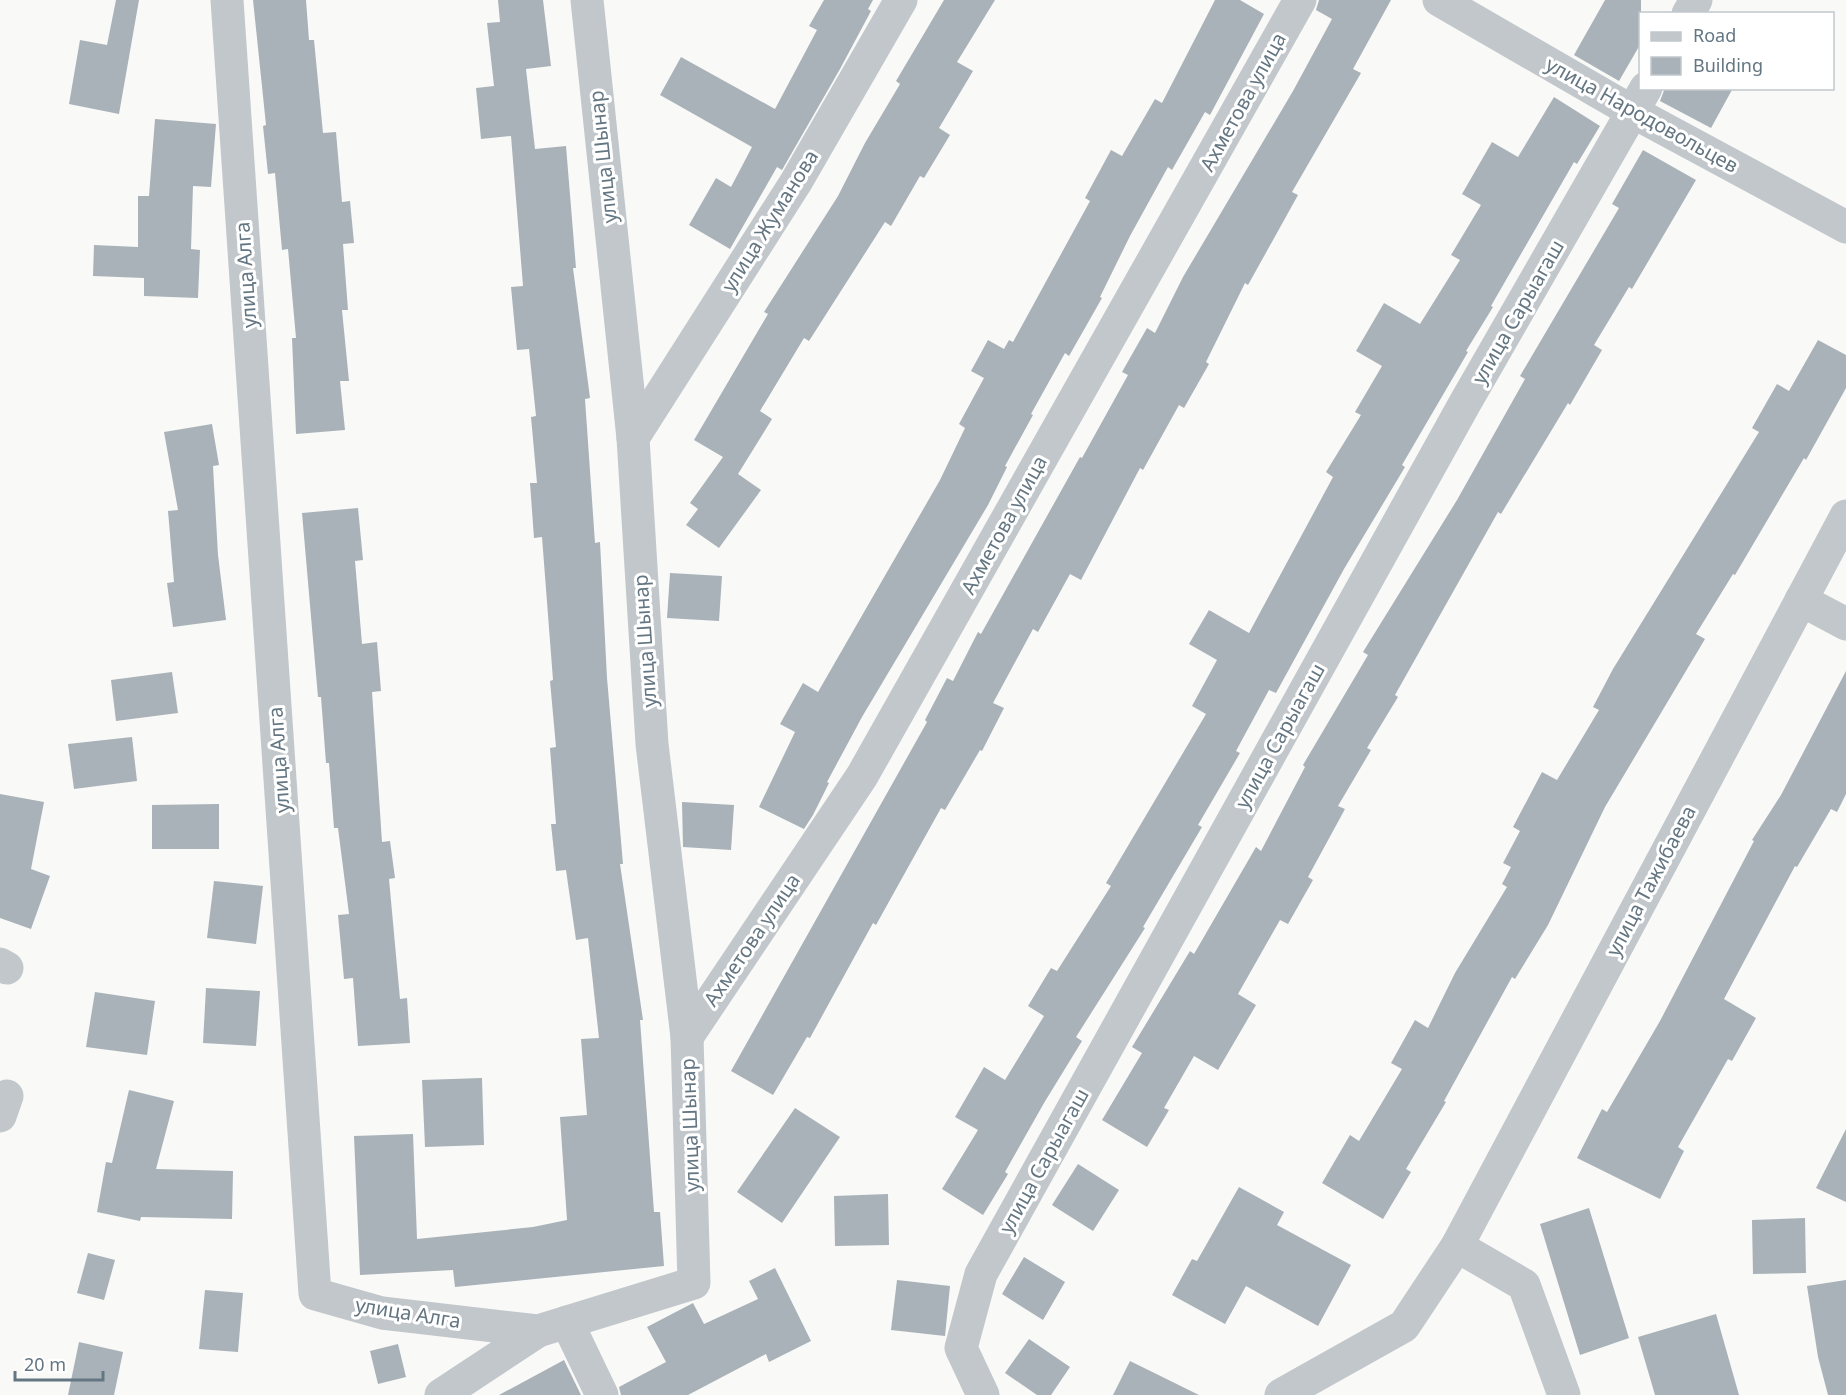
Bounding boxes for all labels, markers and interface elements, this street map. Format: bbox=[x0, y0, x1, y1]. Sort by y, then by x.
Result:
legend bbox=[1639, 12, 1834, 90]
text: Road bbox=[1693, 23, 1736, 47]
street label: Ахметова улица bbox=[1193, 28, 1292, 176]
street label: улица Народовольцев bbox=[1541, 50, 1743, 179]
text: Building bbox=[1693, 53, 1763, 77]
street label: улица Шынар bbox=[582, 89, 623, 225]
street label: улица Жуманова bbox=[715, 144, 824, 297]
street label: улица Алга bbox=[228, 221, 263, 329]
street label: улица Сарыагаш bbox=[1465, 235, 1570, 389]
street label: Ахметова улица bbox=[954, 451, 1053, 599]
street label: улица Шынар bbox=[626, 574, 663, 708]
street label: улица Сарыагаш bbox=[1228, 658, 1331, 813]
street label: улица Алга bbox=[261, 706, 296, 814]
street label: улица Тажибаева bbox=[1599, 801, 1702, 961]
street label: Ахметова улица bbox=[697, 868, 806, 1011]
street label: улица Шынар bbox=[674, 1058, 705, 1192]
street label: улица Сарыагаш bbox=[992, 1083, 1095, 1238]
street label: улица Алга bbox=[353, 1291, 463, 1334]
scale bar bbox=[15, 1344, 104, 1382]
text: 20 m bbox=[24, 1352, 66, 1376]

